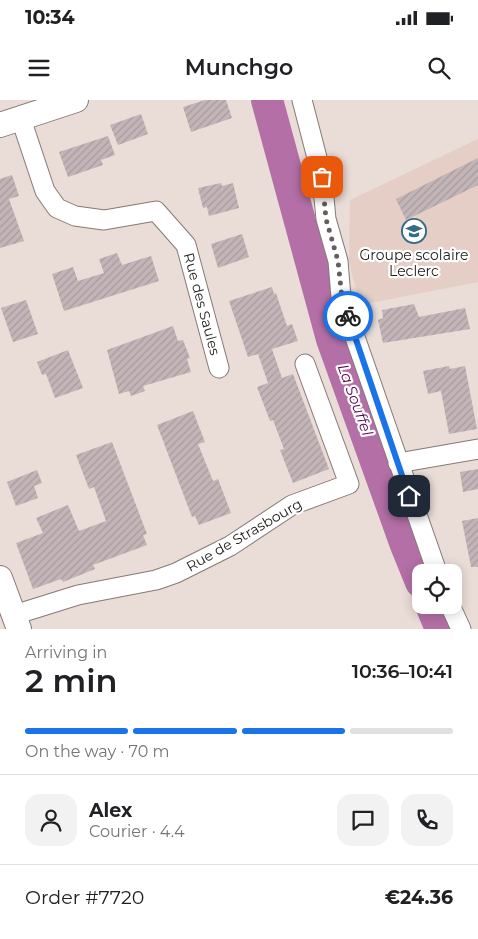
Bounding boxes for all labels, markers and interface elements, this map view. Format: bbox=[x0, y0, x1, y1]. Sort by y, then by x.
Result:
text: 10:34 bbox=[25, 6, 75, 29]
icon: menu bbox=[25, 54, 53, 82]
text: Munchgo bbox=[185, 54, 293, 81]
icon: search bbox=[425, 54, 453, 82]
pin bbox=[301, 156, 343, 198]
icon: bag bbox=[308, 163, 336, 191]
school or university icon: Groupe scolaire Leclerc bbox=[401, 218, 427, 244]
place label: Groupe scolaire Leclerc bbox=[359, 246, 469, 280]
street label: Rue des Saules bbox=[180, 251, 224, 357]
courier bbox=[323, 291, 373, 341]
icon: bike bbox=[334, 302, 362, 330]
water label: La Souffel bbox=[334, 361, 377, 438]
pin bbox=[388, 475, 430, 517]
icon: home bbox=[395, 482, 423, 510]
street label: Rue de Strasbourg bbox=[183, 495, 305, 575]
map controls bbox=[412, 564, 462, 614]
button: locate bbox=[412, 564, 462, 614]
text: Arriving in bbox=[25, 643, 107, 662]
text: 10:36–10:41 bbox=[352, 660, 453, 683]
text: 2 min bbox=[25, 661, 117, 700]
text: On the way · 70 m bbox=[25, 742, 169, 761]
button: person bbox=[25, 794, 77, 846]
button: chat bbox=[337, 794, 389, 846]
button: phone bbox=[401, 794, 453, 846]
text: Alex bbox=[89, 799, 132, 822]
text: Courier · 4.4 bbox=[89, 822, 185, 841]
text: Order #7720 bbox=[25, 886, 144, 909]
text: €24.36 bbox=[385, 886, 453, 909]

